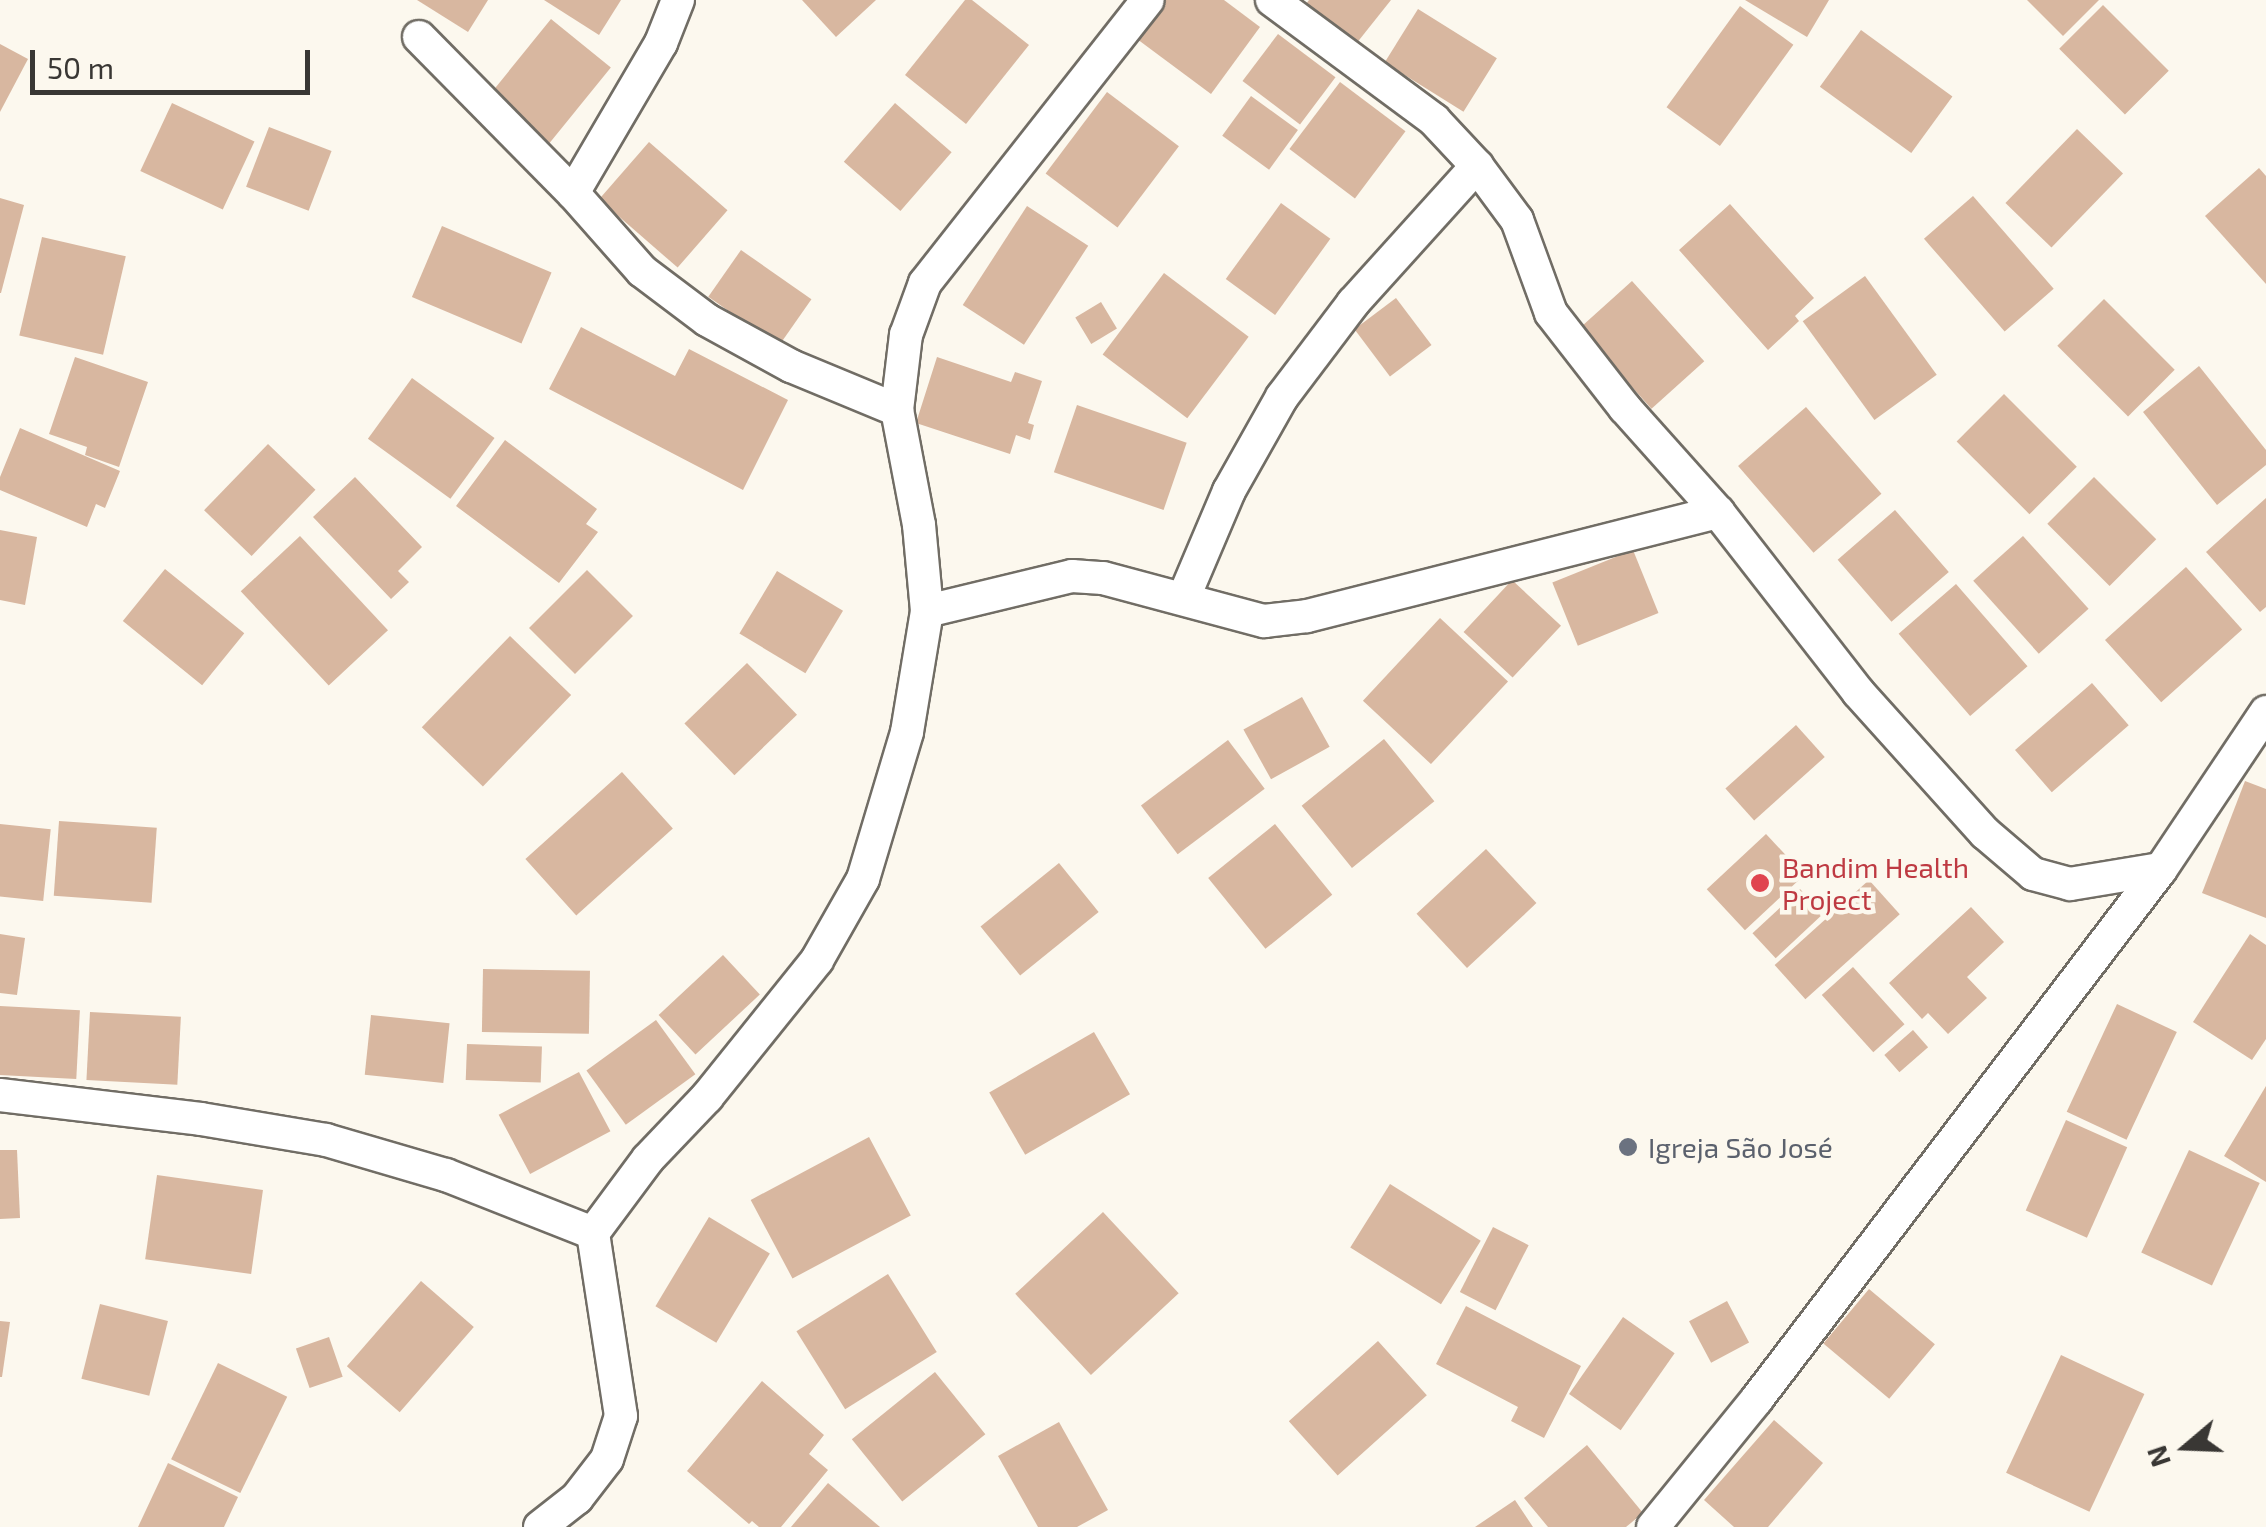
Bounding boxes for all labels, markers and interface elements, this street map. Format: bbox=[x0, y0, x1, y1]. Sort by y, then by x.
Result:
scale bar bbox=[35, 30, 315, 92]
text: 50 m bbox=[47, 49, 114, 85]
place label: Bandim Health Project bbox=[1782, 850, 1969, 916]
marker: Bandim Health Project bbox=[1747, 870, 1773, 896]
place label: Igreja São José bbox=[1648, 1130, 1833, 1164]
marker: Igreja São José bbox=[1617, 1136, 1639, 1158]
north arrow bbox=[2136, 1397, 2236, 1497]
text: N bbox=[2138, 1442, 2177, 1472]

